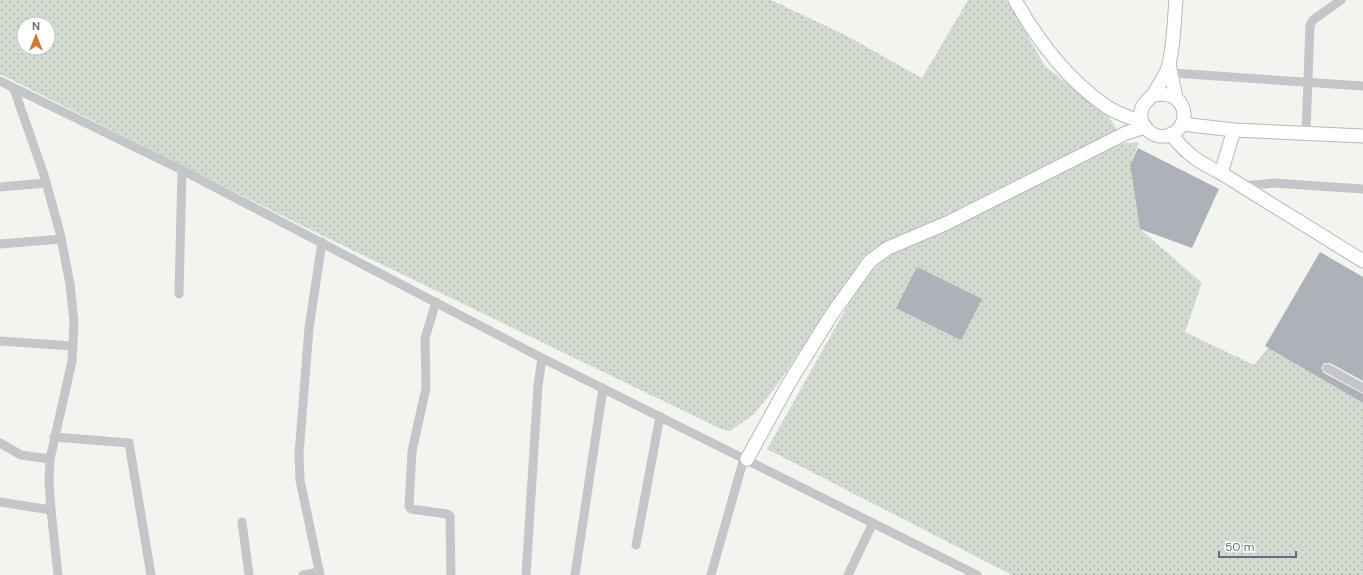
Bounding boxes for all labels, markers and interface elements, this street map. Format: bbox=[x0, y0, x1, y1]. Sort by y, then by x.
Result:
north arrow bbox=[16, 16, 56, 56]
text: N bbox=[32, 19, 40, 33]
scale bar bbox=[1219, 533, 1296, 559]
text: 50 m bbox=[1225, 539, 1254, 555]

